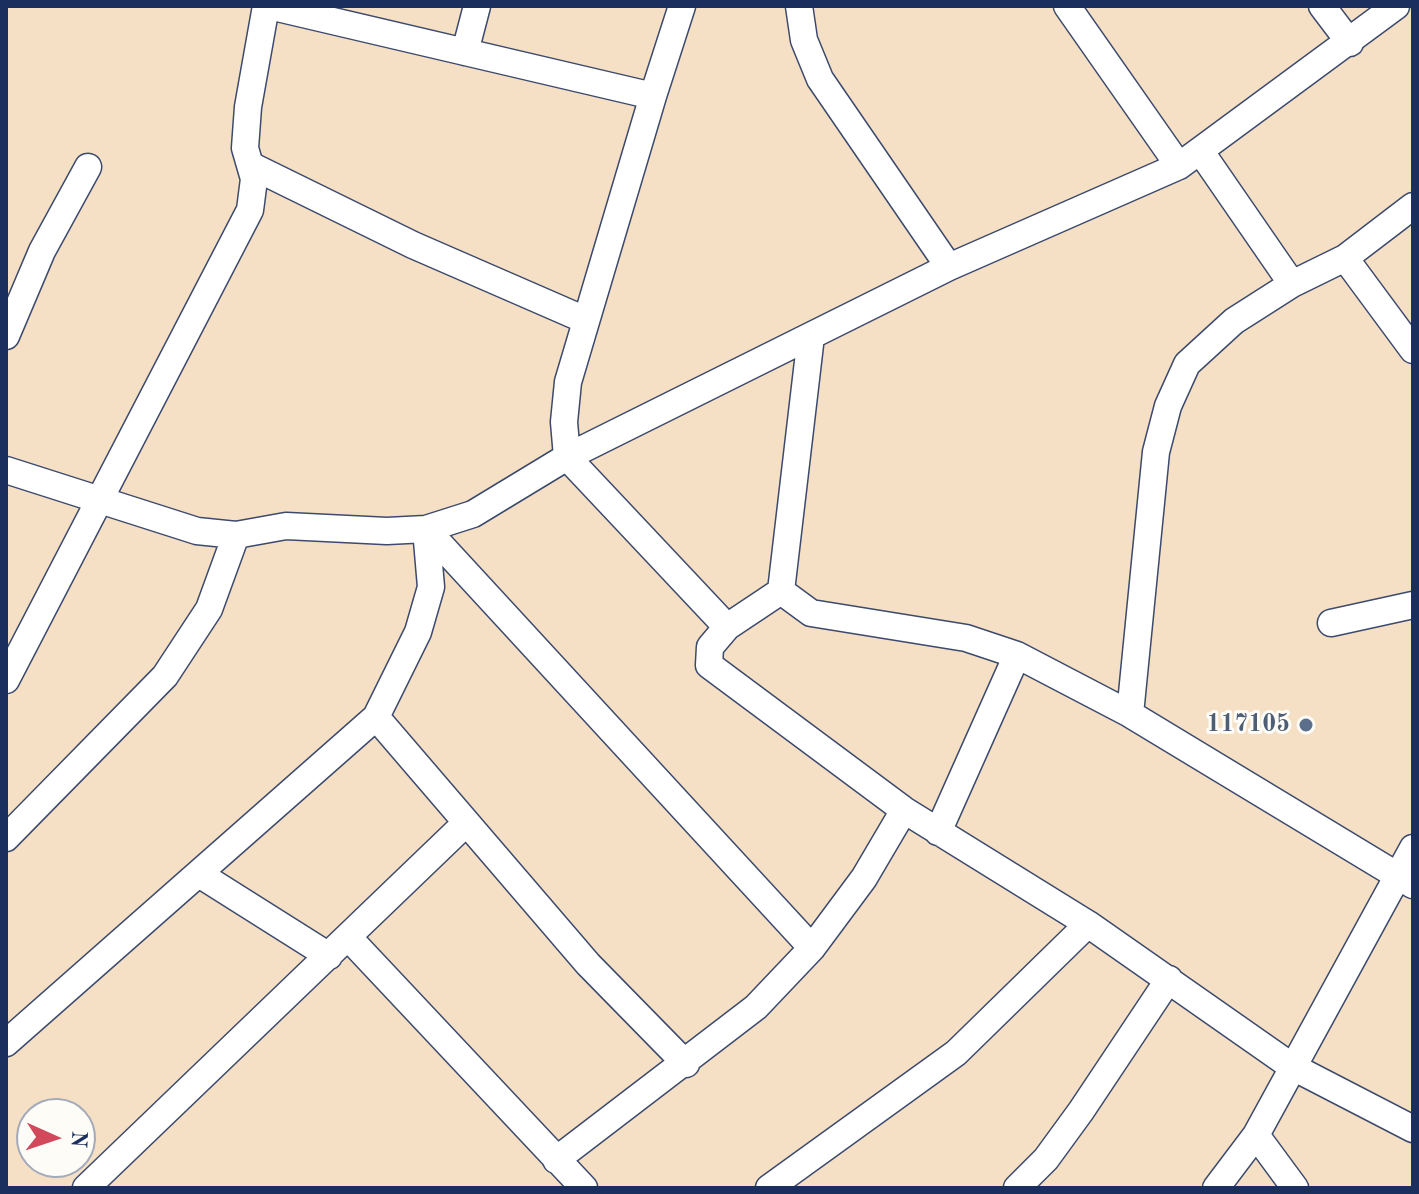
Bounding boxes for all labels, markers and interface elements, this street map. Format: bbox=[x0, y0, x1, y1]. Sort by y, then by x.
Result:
place label: 117105 bbox=[1206, 711, 1290, 739]
marker: 117105 bbox=[1297, 716, 1315, 734]
north arrow bbox=[16, 1098, 96, 1178]
text: N bbox=[67, 1130, 89, 1148]

